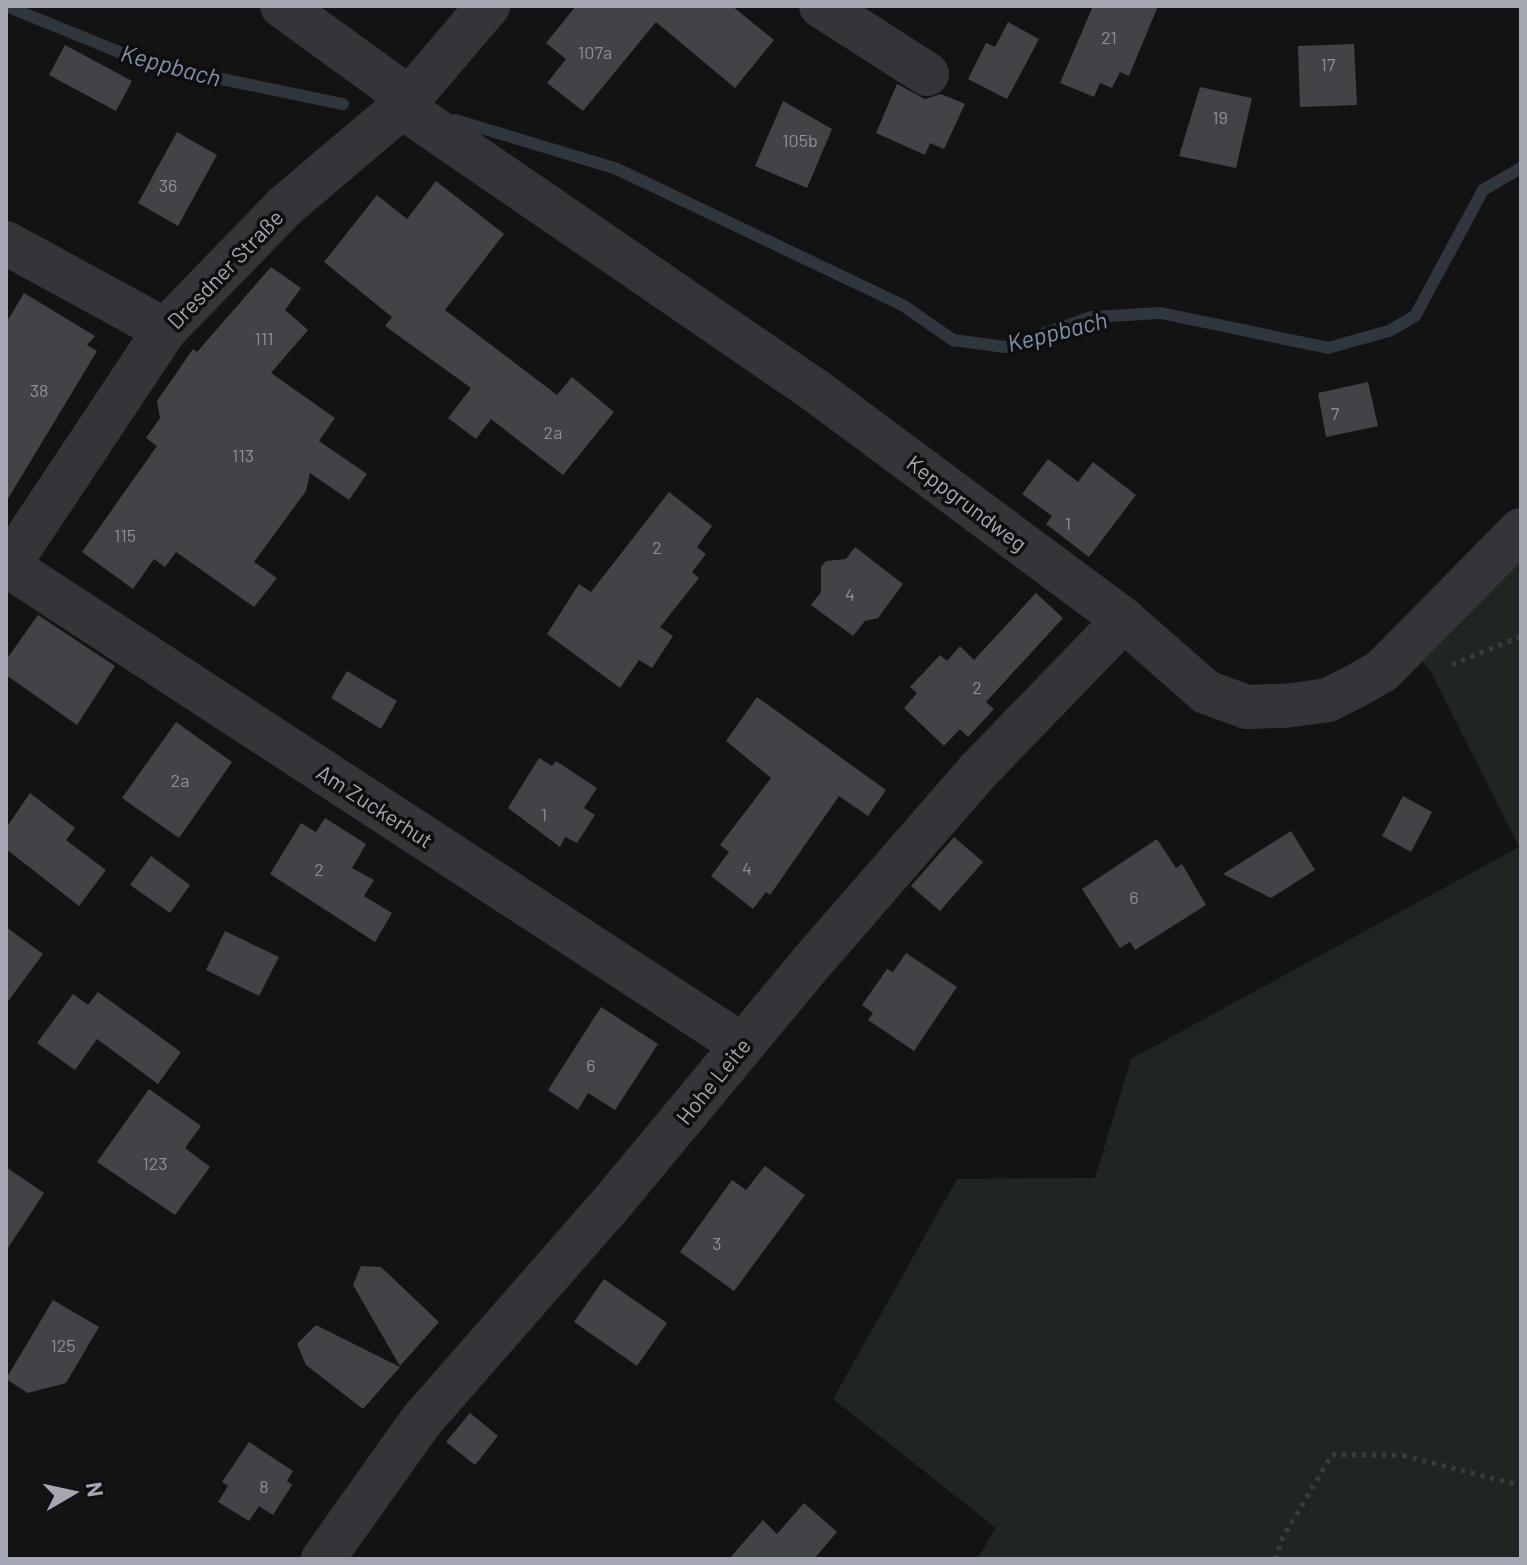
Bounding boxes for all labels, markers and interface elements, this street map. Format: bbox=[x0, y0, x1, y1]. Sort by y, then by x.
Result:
house number: 21 bbox=[1101, 26, 1117, 48]
water label: Keppbach bbox=[118, 38, 224, 92]
house number: 107a bbox=[578, 41, 612, 63]
house number: 17 bbox=[1321, 53, 1335, 75]
house number: 19 bbox=[1212, 106, 1228, 128]
house number: 105b bbox=[782, 129, 818, 151]
house number: 36 bbox=[159, 174, 177, 196]
street label: Dresdner Straße bbox=[161, 204, 289, 334]
water label: Keppbach bbox=[1004, 305, 1110, 357]
house number: 111 bbox=[254, 327, 274, 349]
house number: 38 bbox=[30, 379, 48, 401]
house number: 7 bbox=[1331, 402, 1339, 424]
house number: 2a bbox=[544, 421, 562, 443]
house number: 113 bbox=[232, 444, 254, 466]
street label: Keppgrundweg bbox=[902, 449, 1032, 557]
house number: 1 bbox=[1065, 512, 1071, 534]
house number: 115 bbox=[114, 524, 136, 546]
house number: 2 bbox=[652, 536, 662, 558]
house number: 4 bbox=[845, 583, 855, 605]
house number: 2 bbox=[972, 676, 982, 698]
street label: Am Zuckerhut bbox=[312, 759, 438, 853]
house number: 2a bbox=[171, 769, 189, 791]
house number: 1 bbox=[541, 803, 547, 825]
house number: 4 bbox=[742, 857, 752, 879]
house number: 2 bbox=[314, 858, 324, 880]
house number: 6 bbox=[1129, 886, 1139, 908]
street label: Hohe Leite bbox=[670, 1032, 756, 1130]
house number: 6 bbox=[586, 1054, 596, 1076]
house number: 123 bbox=[142, 1152, 168, 1174]
house number: 3 bbox=[712, 1232, 722, 1254]
house number: 125 bbox=[50, 1334, 76, 1356]
north arrow bbox=[32, 1453, 112, 1533]
house number: 8 bbox=[259, 1475, 269, 1497]
text: N bbox=[82, 1480, 110, 1499]

